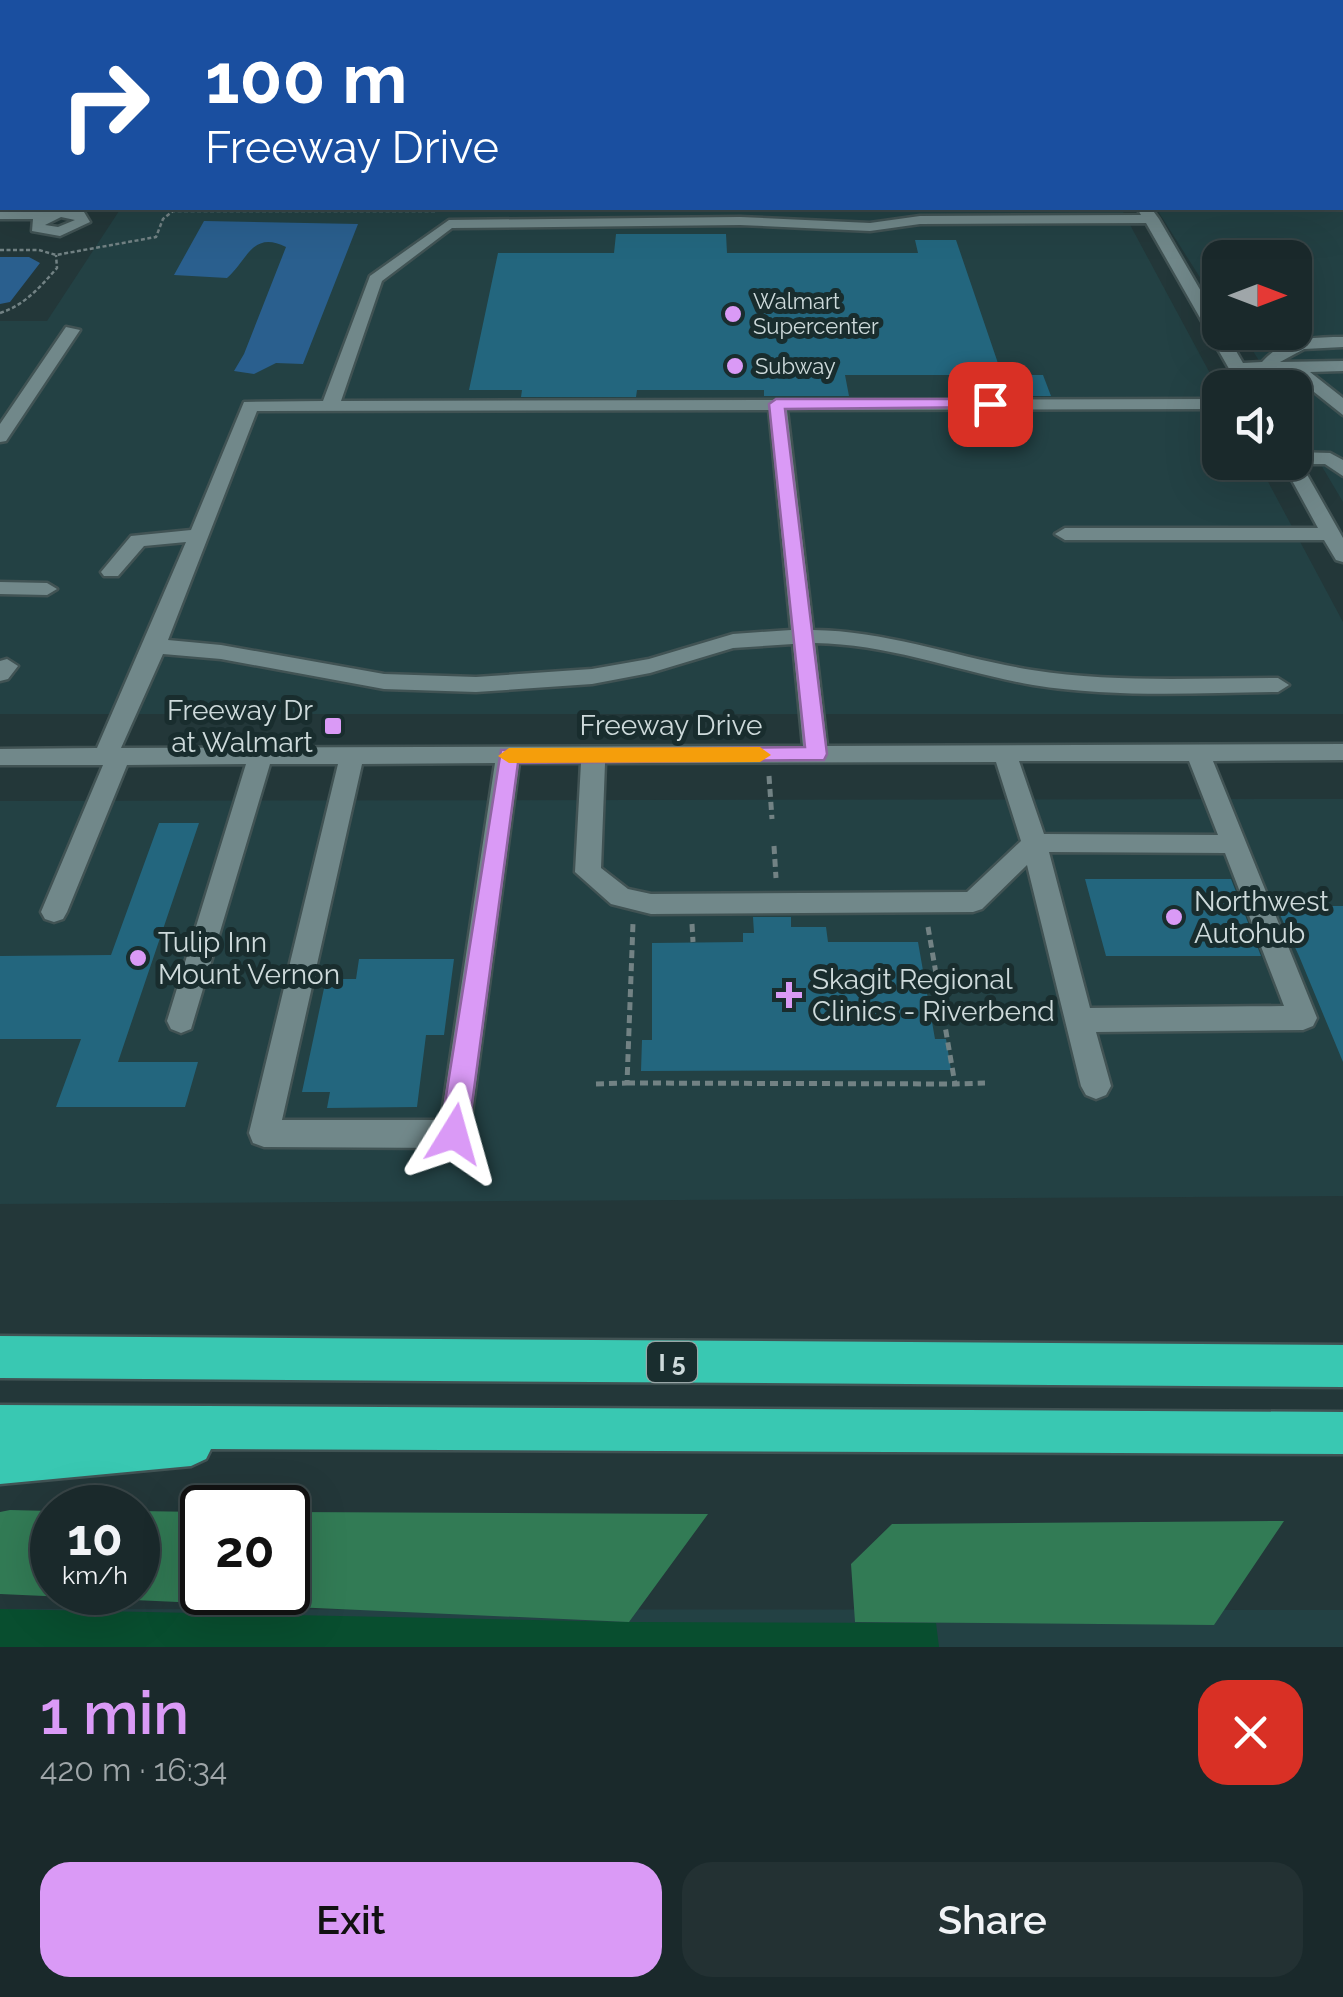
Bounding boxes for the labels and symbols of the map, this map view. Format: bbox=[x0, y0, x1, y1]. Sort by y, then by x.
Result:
north arrow bbox=[1202, 240, 1312, 350]
place label: Walmart Supercenter bbox=[753, 288, 879, 339]
marker: Walmart Supercenter bbox=[722, 303, 744, 325]
place label: Subway bbox=[755, 353, 836, 379]
marker: Subway bbox=[724, 355, 746, 377]
pin bbox=[948, 362, 1033, 447]
place label: Freeway Dr at Walmart bbox=[167, 694, 314, 759]
street label: Freeway Drive bbox=[580, 709, 762, 742]
marker: Freeway Dr at Walmart bbox=[322, 715, 344, 737]
place label: Northwest Autohub bbox=[1194, 885, 1329, 950]
marker: Northwest Autohub bbox=[1163, 906, 1185, 928]
place label: Tulip Inn Mount Vernon bbox=[158, 926, 340, 991]
marker: Tulip Inn Mount Vernon bbox=[127, 947, 149, 969]
place label: Skagit Regional Clinics - Riverbend bbox=[812, 963, 1055, 1028]
marker: Skagit Regional Clinics - Riverbend bbox=[776, 982, 802, 1008]
position arrow bbox=[402, 1082, 506, 1186]
road number: I 5 bbox=[647, 1342, 697, 1382]
speed limit sign: 20 bbox=[180, 1485, 310, 1615]

